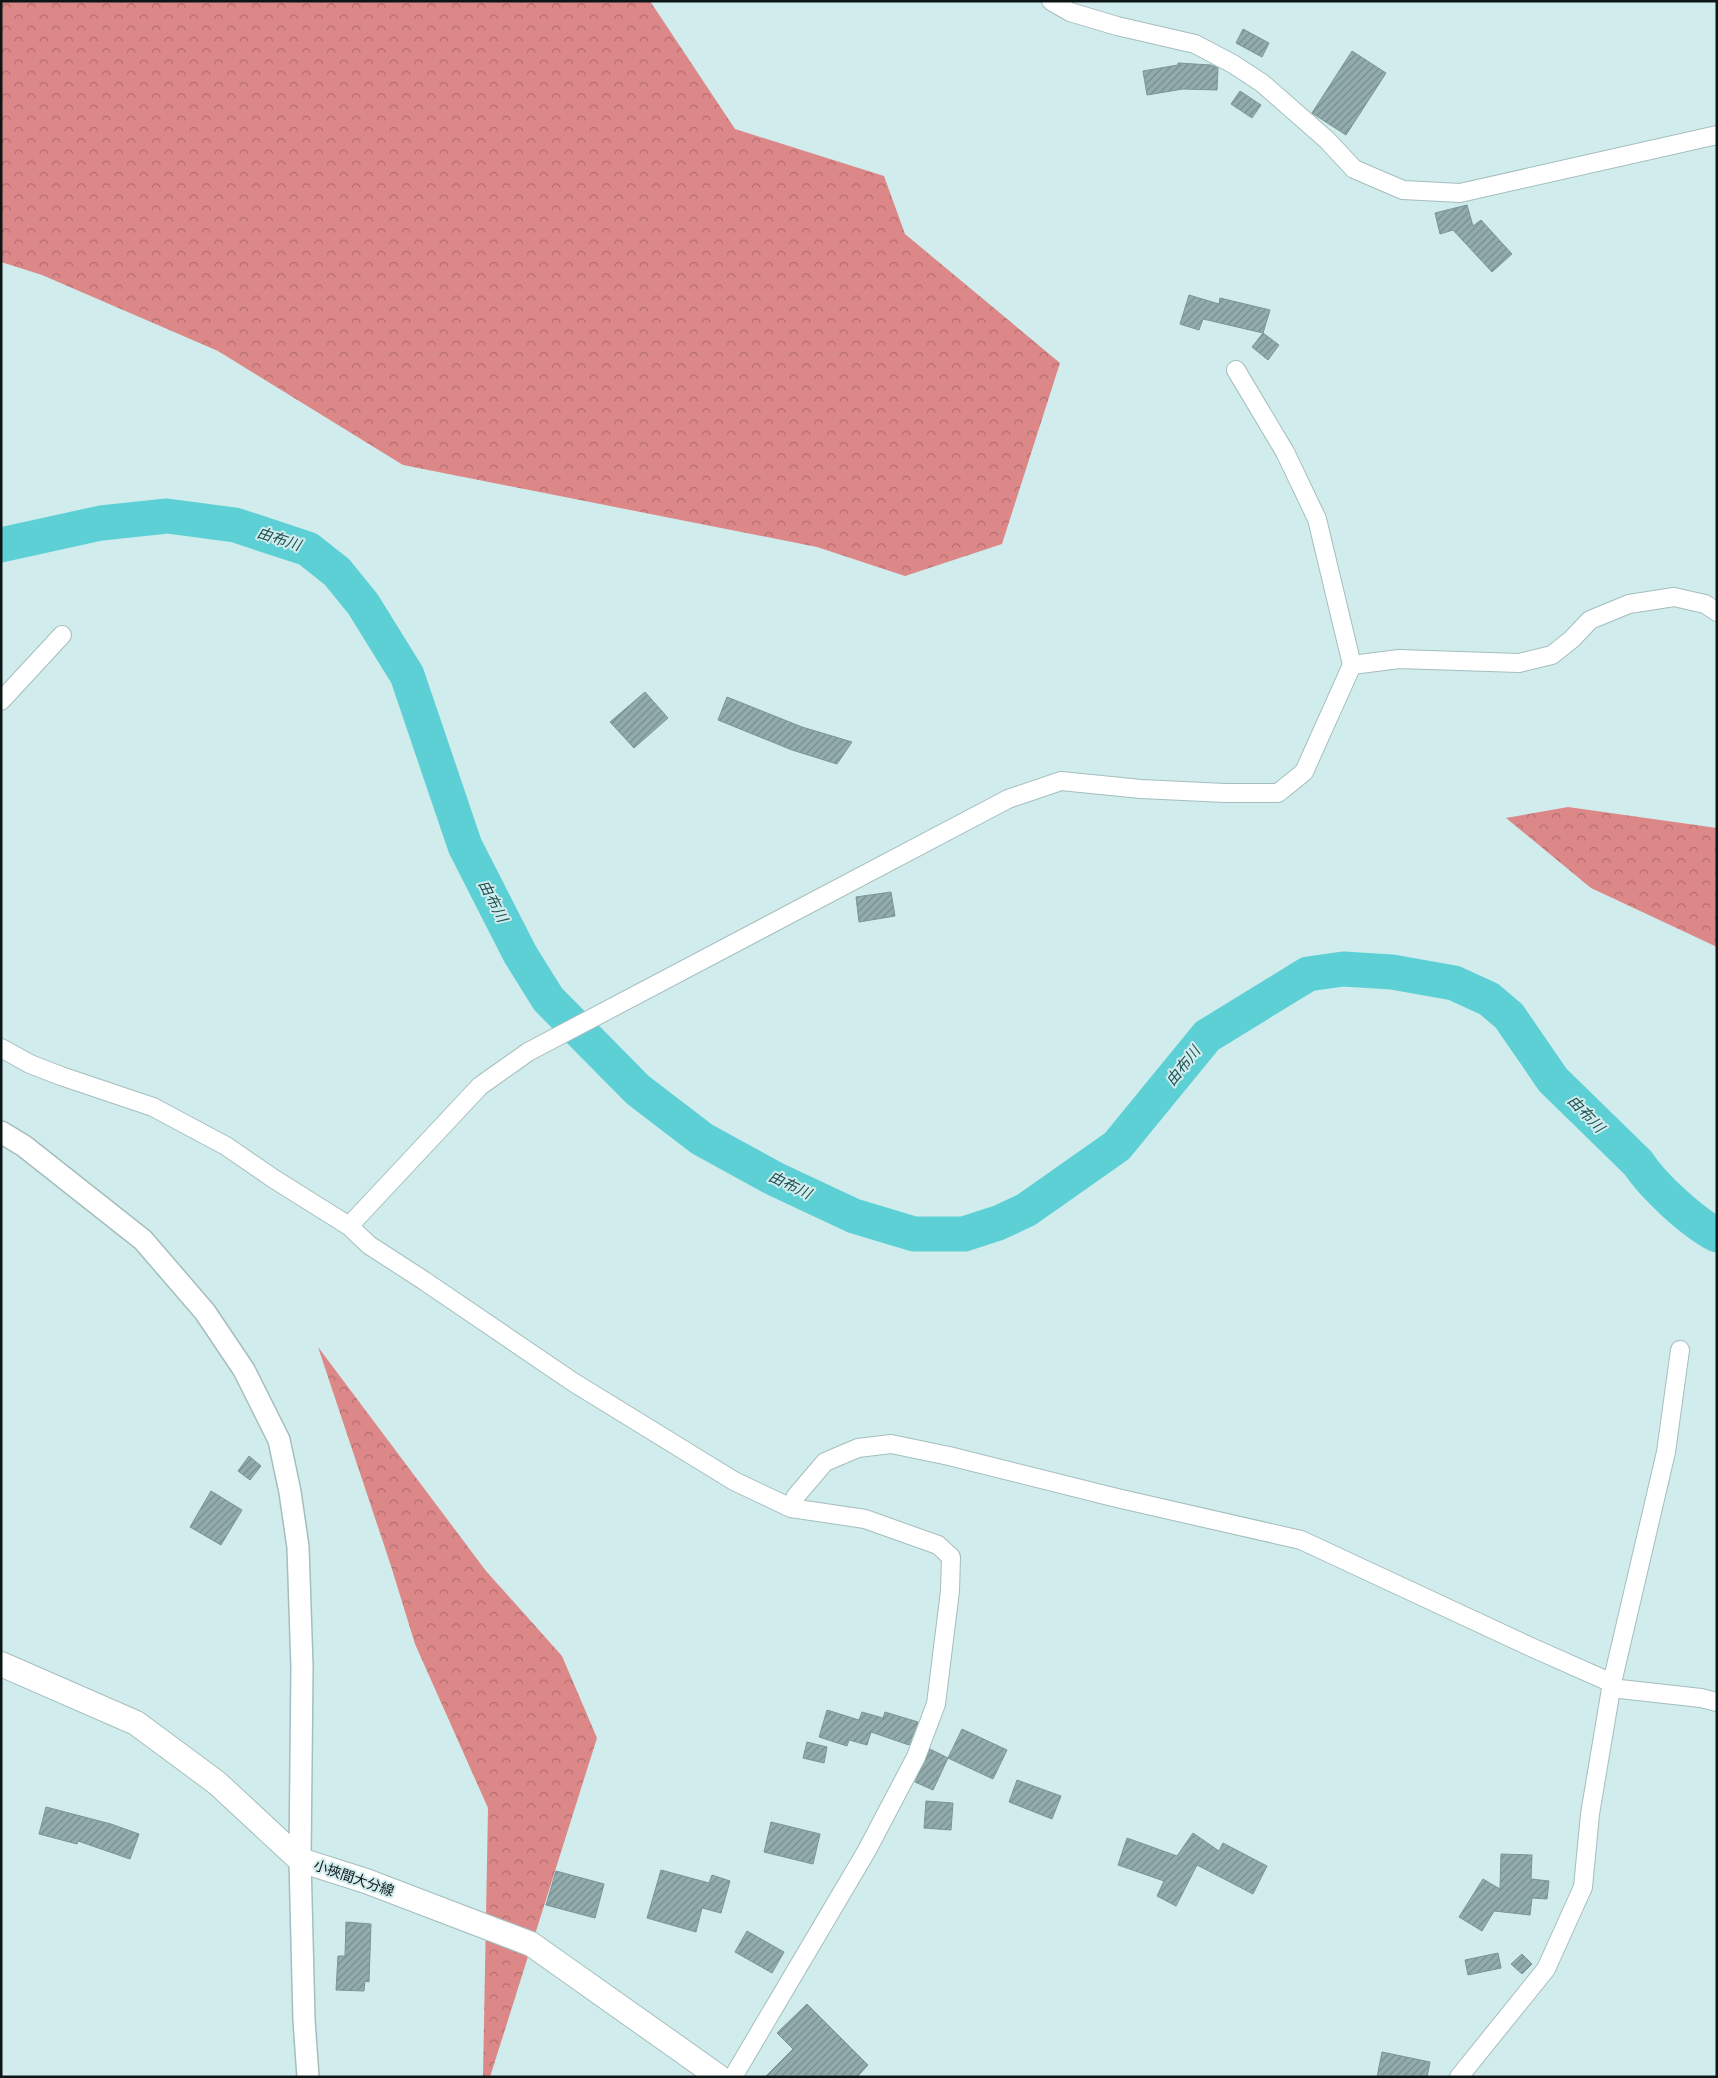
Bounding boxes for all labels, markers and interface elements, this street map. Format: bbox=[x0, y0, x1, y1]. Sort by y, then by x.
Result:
water label: 由布川 bbox=[255, 523, 305, 555]
water label: 由布川 bbox=[475, 877, 512, 927]
water label: 由布川 bbox=[1162, 1041, 1205, 1089]
water label: 由布川 bbox=[1564, 1092, 1609, 1138]
water label: 由布川 bbox=[766, 1167, 816, 1204]
street label: 小挾間大分線 bbox=[311, 1857, 396, 1900]

